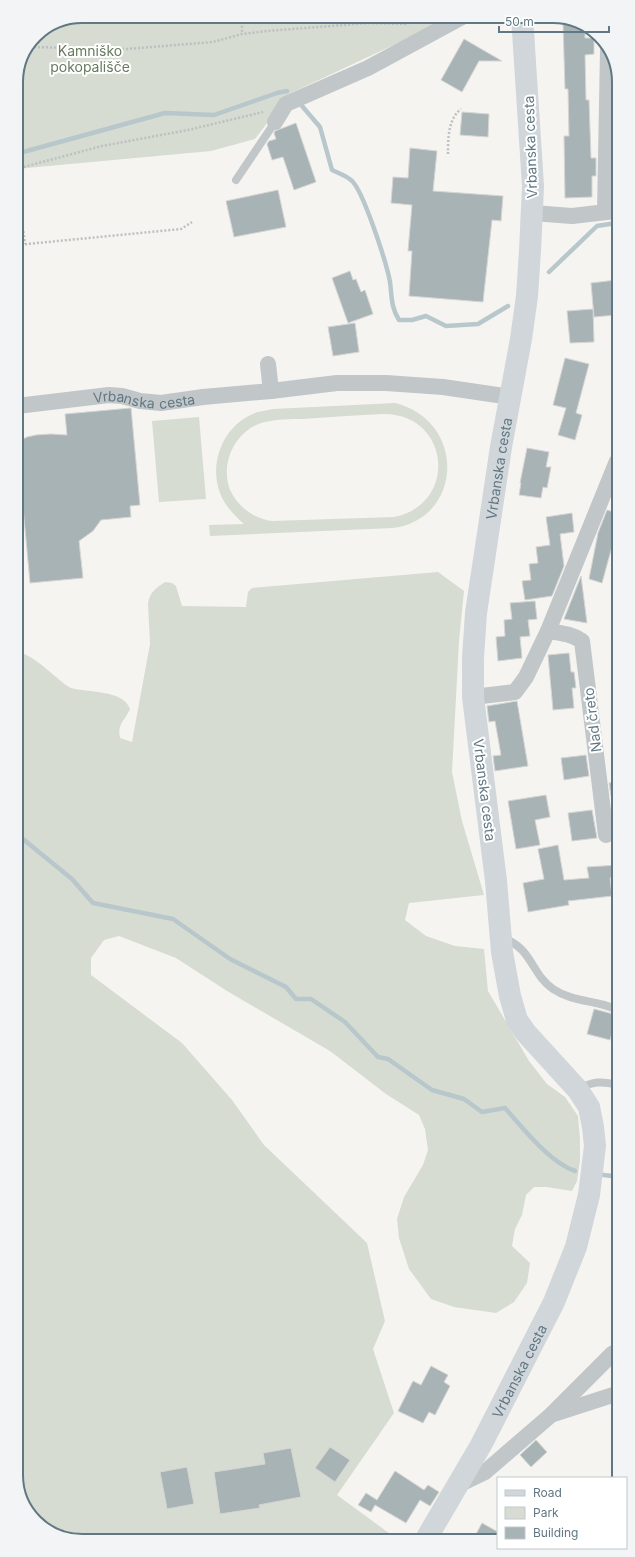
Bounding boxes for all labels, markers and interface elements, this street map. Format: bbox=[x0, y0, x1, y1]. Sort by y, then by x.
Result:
scale bar bbox=[499, 8, 609, 34]
text: 50 m bbox=[505, 14, 534, 29]
park label: Kamniško pokopališče bbox=[50, 42, 130, 75]
street label: Vrbanska cesta bbox=[520, 95, 540, 199]
street label: Vrbanska cesta bbox=[92, 386, 196, 412]
street label: Vrbanska cesta bbox=[482, 416, 515, 521]
street label: Nad čreto bbox=[580, 687, 604, 753]
street label: Vrbanska cesta bbox=[470, 738, 500, 842]
street label: Vrbanska cesta bbox=[488, 1321, 550, 1421]
legend bbox=[497, 1477, 627, 1549]
text: Road bbox=[533, 1485, 562, 1500]
text: Park bbox=[533, 1505, 559, 1520]
text: Building bbox=[533, 1525, 578, 1540]

